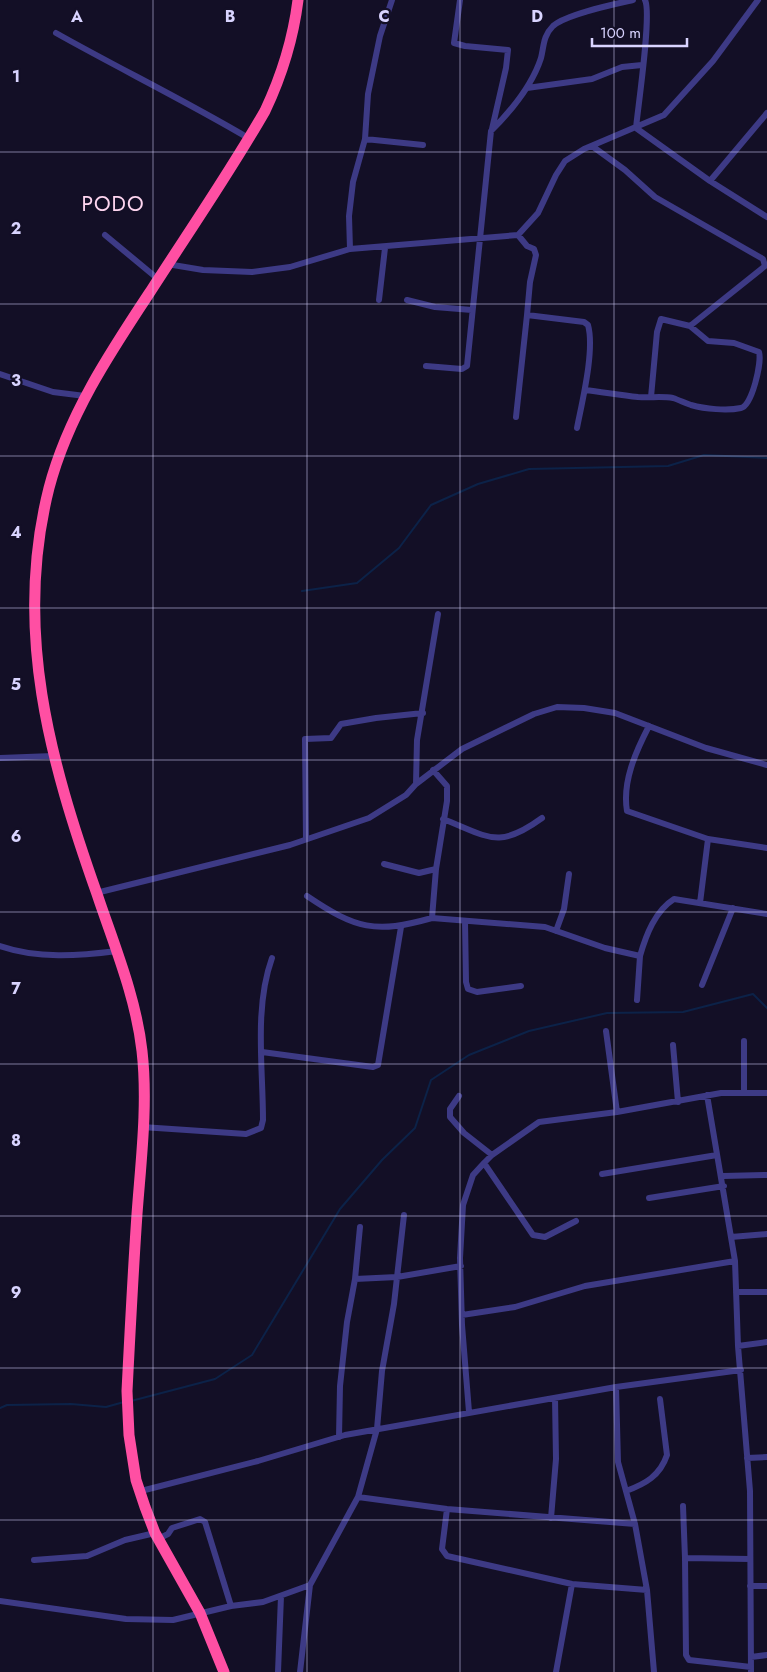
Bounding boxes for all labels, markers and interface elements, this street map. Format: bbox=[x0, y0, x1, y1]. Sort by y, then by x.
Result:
text: A bbox=[70, 5, 83, 28]
text: B bbox=[225, 5, 235, 28]
text: C bbox=[378, 5, 390, 28]
text: D bbox=[531, 5, 543, 28]
scale bar bbox=[592, 15, 687, 47]
text: 100 m bbox=[600, 22, 641, 44]
text: 1 bbox=[12, 65, 20, 88]
district label: PODO bbox=[82, 189, 144, 219]
text: 2 bbox=[11, 217, 21, 240]
text: 3 bbox=[11, 369, 21, 392]
text: 4 bbox=[10, 521, 22, 544]
text: 5 bbox=[11, 673, 21, 696]
text: 6 bbox=[11, 825, 21, 848]
text: 7 bbox=[11, 977, 21, 1000]
text: 8 bbox=[11, 1129, 21, 1152]
text: 9 bbox=[11, 1281, 21, 1304]

